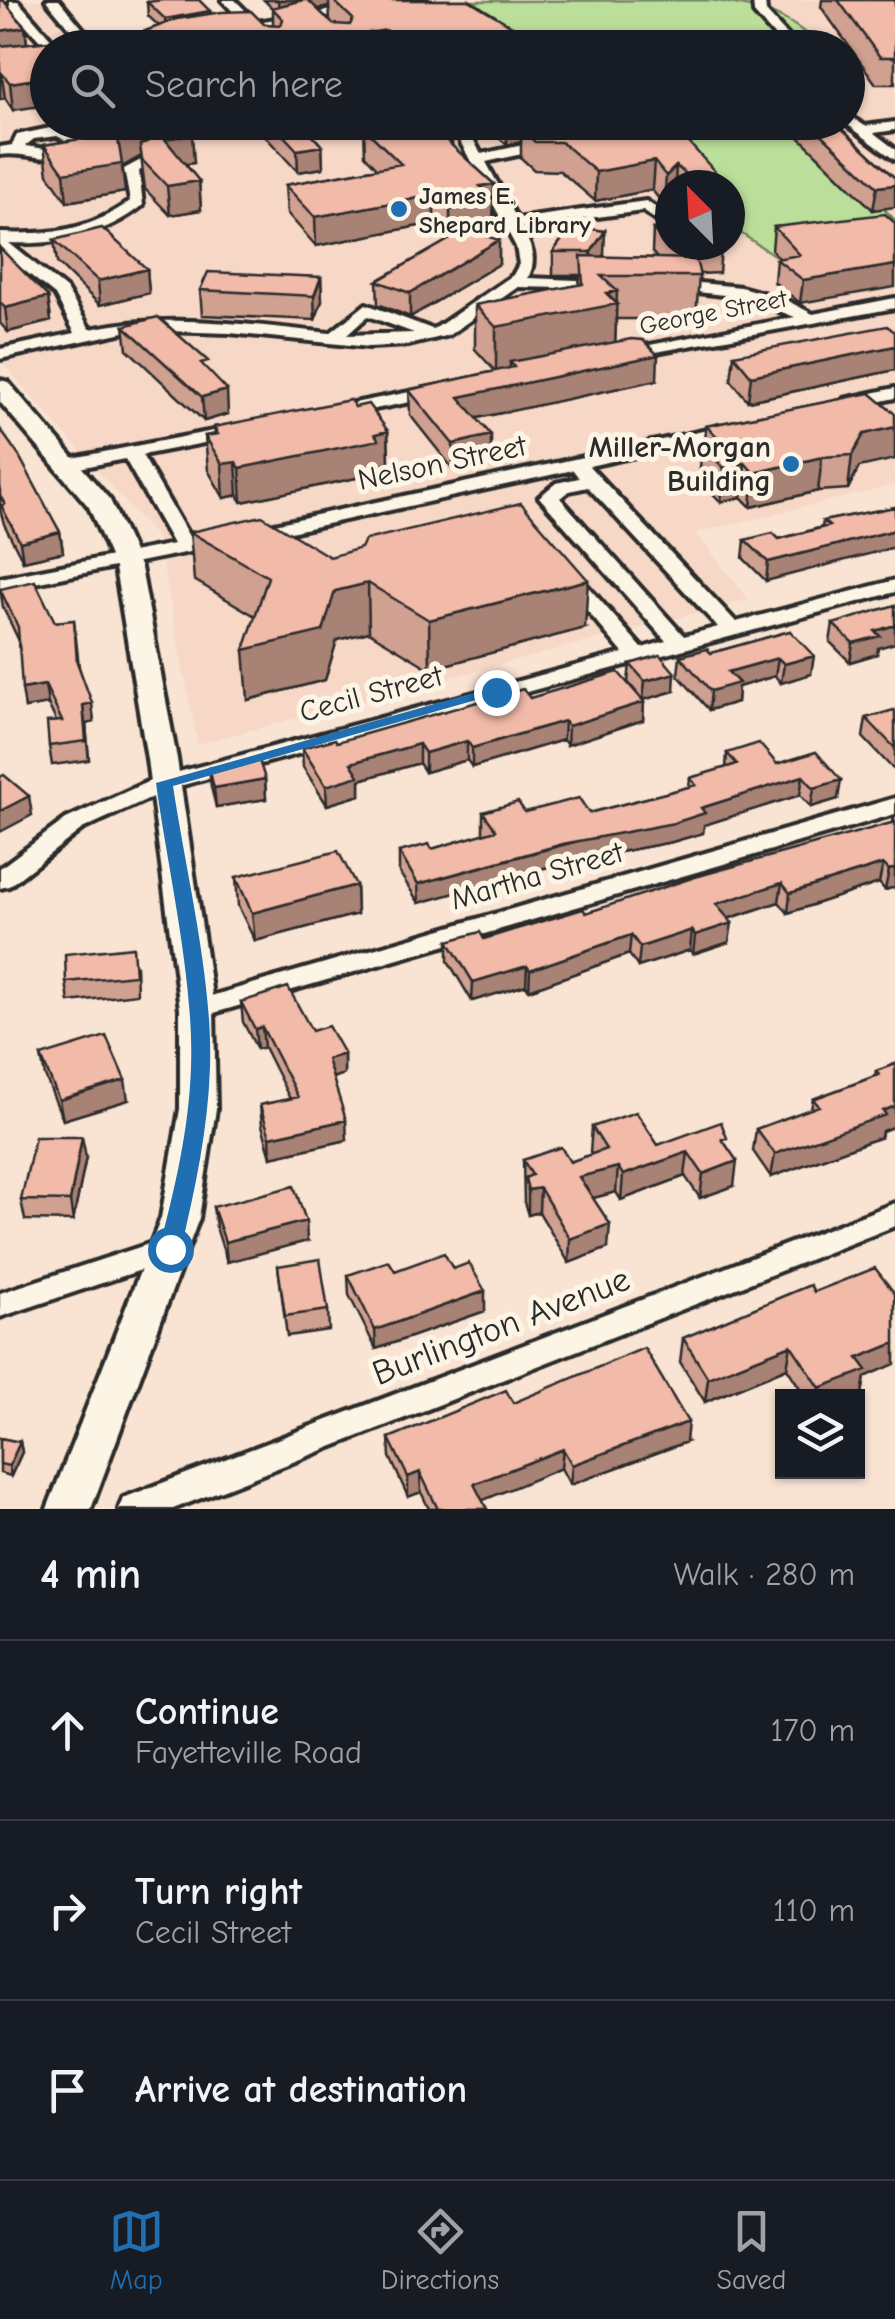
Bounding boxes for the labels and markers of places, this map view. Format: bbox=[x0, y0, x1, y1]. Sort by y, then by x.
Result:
place label: James E. Shepard Library bbox=[419, 181, 591, 239]
marker: James E. Shepard Library bbox=[388, 198, 410, 220]
place label: Miller-Morgan Building bbox=[589, 430, 771, 499]
marker: Miller-Morgan Building bbox=[780, 453, 802, 475]

